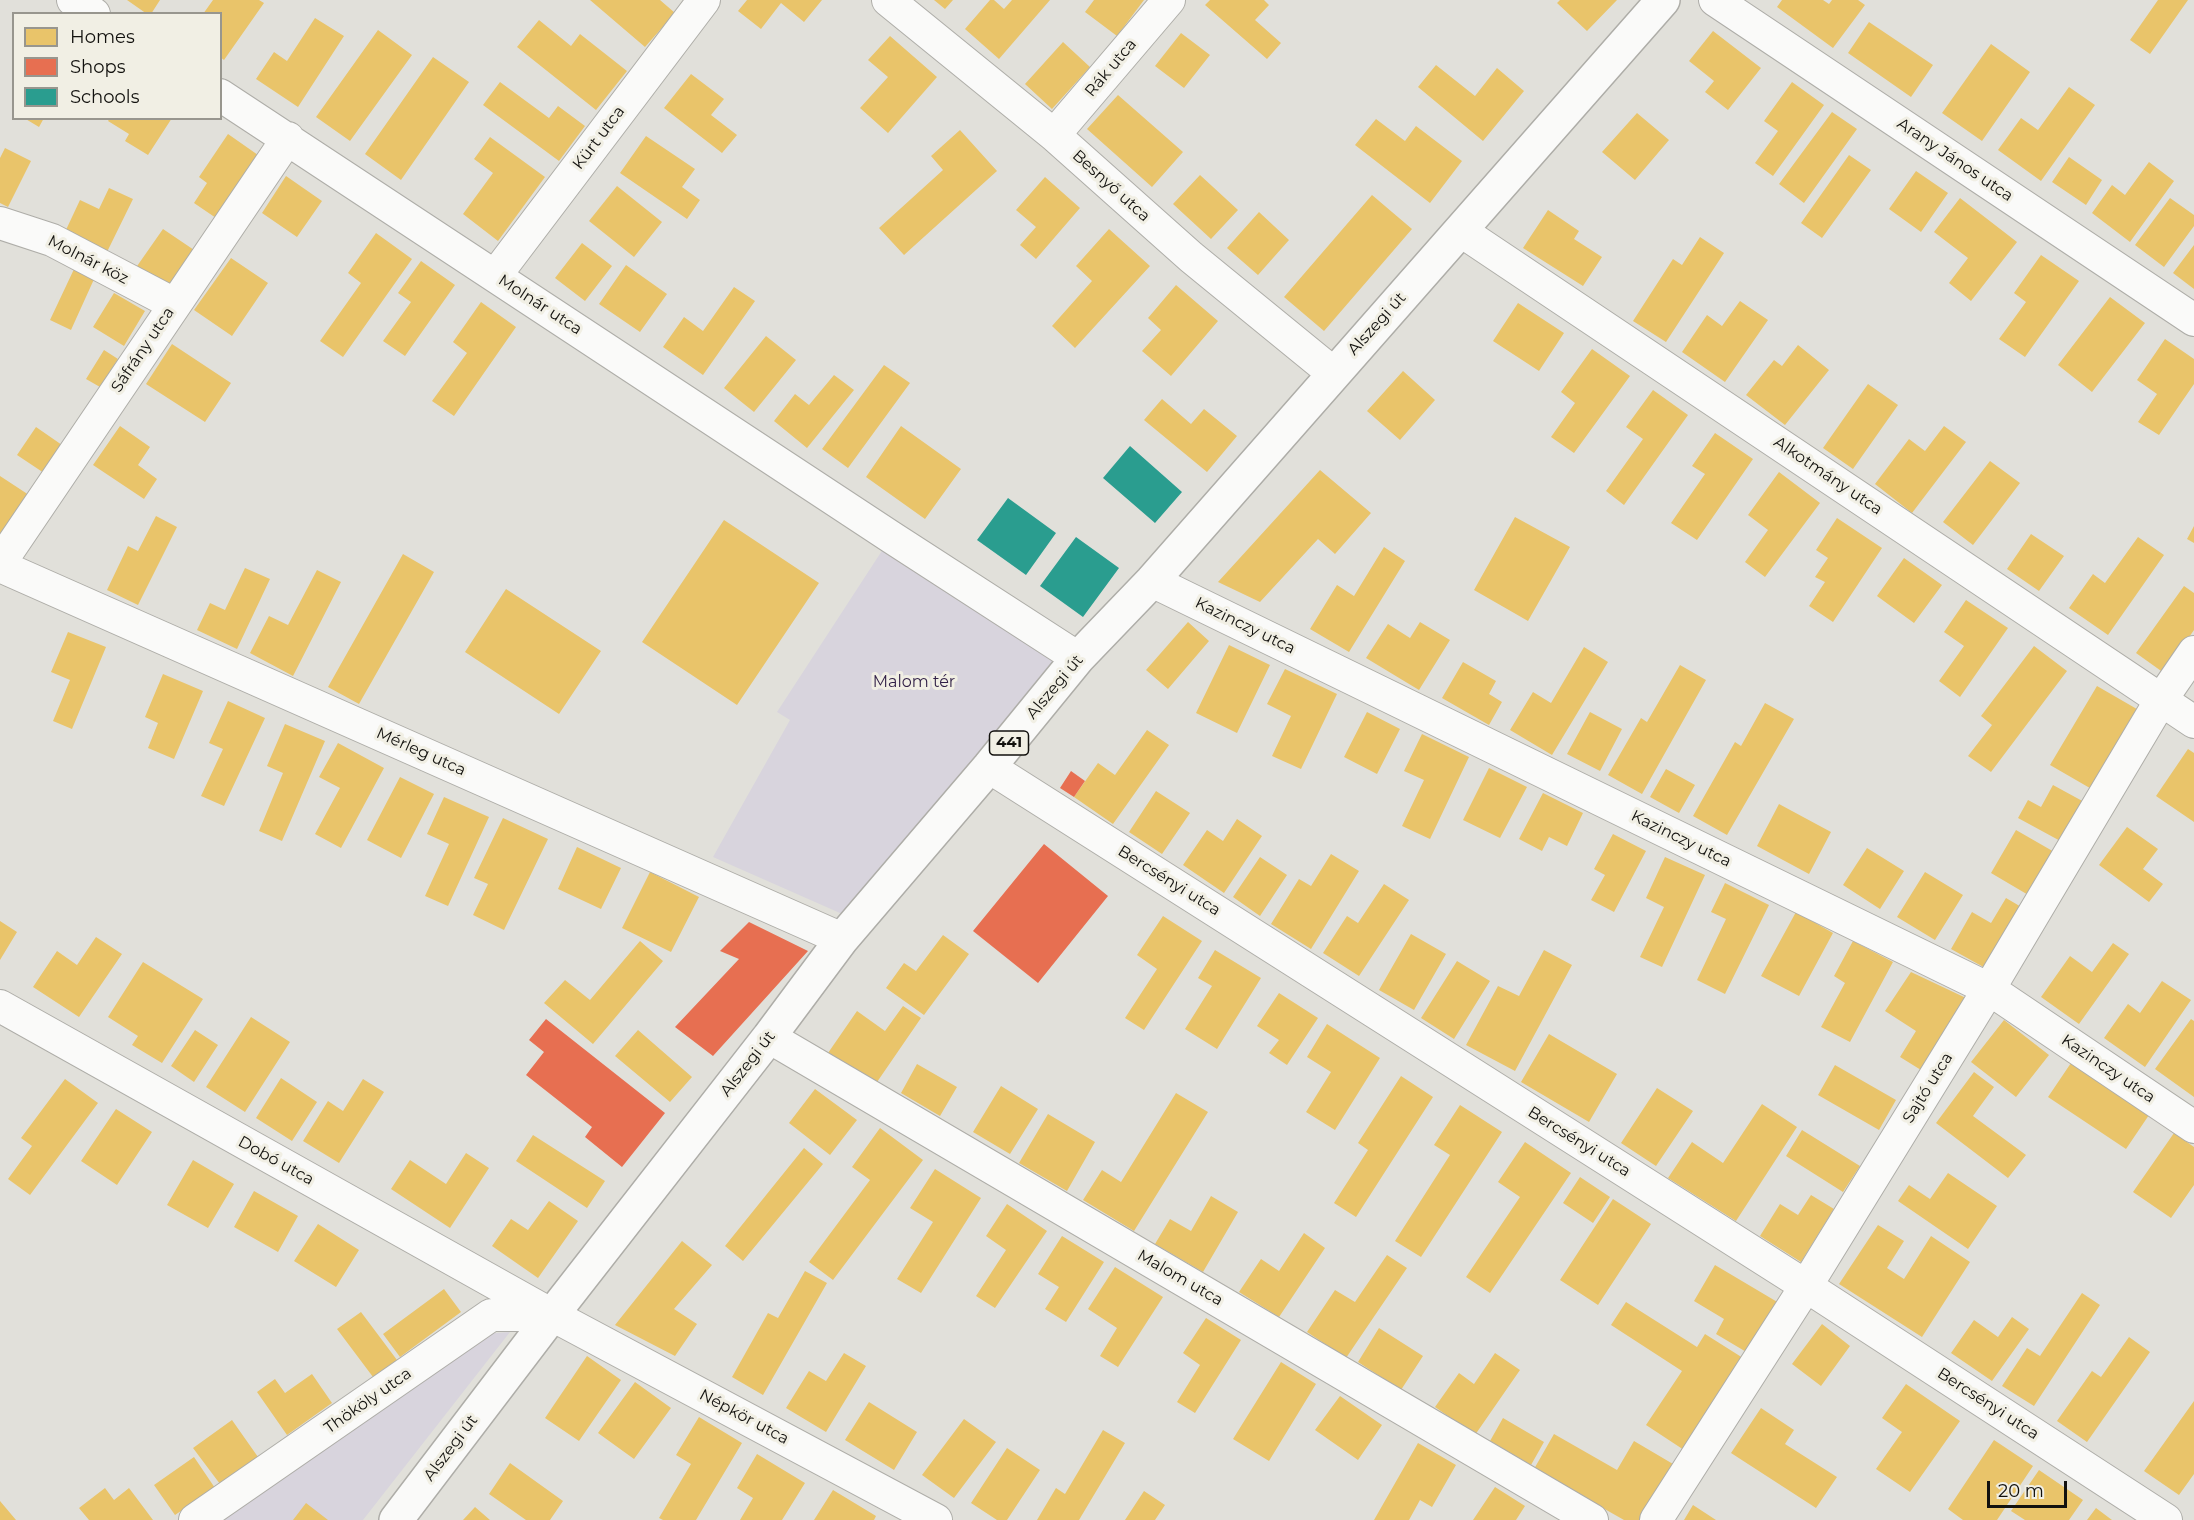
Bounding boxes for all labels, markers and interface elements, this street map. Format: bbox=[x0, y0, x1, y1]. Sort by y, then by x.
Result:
legend bbox=[12, 12, 222, 120]
text: Homes bbox=[70, 26, 135, 48]
street label: Rák utca bbox=[1081, 35, 1141, 101]
text: Shops bbox=[70, 56, 126, 78]
text: Schools bbox=[70, 86, 139, 108]
street label: Kürt utca bbox=[569, 102, 629, 174]
street label: Arany János utca bbox=[1893, 114, 2017, 206]
street label: Besnyő utca bbox=[1068, 146, 1154, 226]
street label: Molnár köz bbox=[45, 232, 131, 288]
street label: Molnár utca bbox=[495, 271, 585, 339]
street label: Alszegi út bbox=[1344, 289, 1410, 359]
street label: Sáfrány utca bbox=[107, 304, 179, 396]
street label: Alkotmány utca bbox=[1770, 433, 1886, 519]
street label: Kazinczy utca bbox=[1192, 593, 1298, 659]
street label: Alszegi út bbox=[1023, 651, 1087, 723]
park label: Malom tér bbox=[873, 672, 955, 692]
street label: Mérleg utca bbox=[373, 724, 469, 780]
road number: 441 bbox=[990, 731, 1028, 755]
street label: Kazinczy utca bbox=[1628, 806, 1734, 872]
street label: Bercsényi utca bbox=[1114, 842, 1224, 920]
street label: Alszegi út bbox=[716, 1027, 780, 1101]
street label: Kazinczy utca bbox=[2057, 1031, 2159, 1107]
street label: Sajtó utca bbox=[1899, 1049, 1957, 1127]
street label: Bercsényi utca bbox=[1524, 1103, 1634, 1181]
street label: Dobó utca bbox=[235, 1132, 317, 1190]
street label: Malom utca bbox=[1134, 1246, 1226, 1310]
street label: Thököly utca bbox=[321, 1364, 415, 1438]
street label: Bercsényi utca bbox=[1934, 1364, 2042, 1444]
street label: Népkör utca bbox=[696, 1385, 792, 1449]
street label: Alszegi út bbox=[420, 1411, 482, 1485]
scale bar bbox=[1990, 1469, 2070, 1507]
text: 20 m bbox=[1998, 1480, 2044, 1502]

